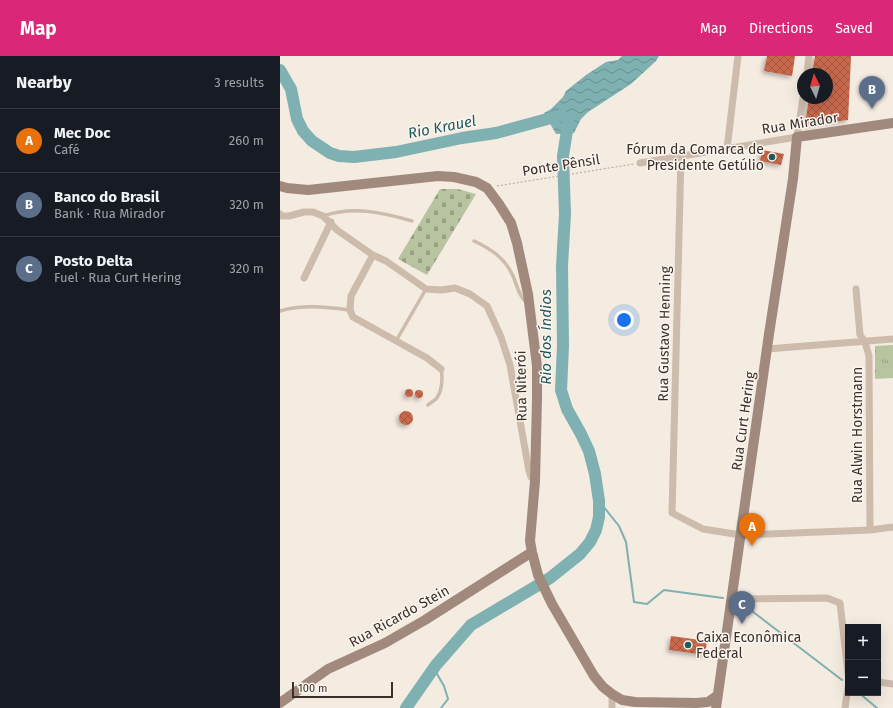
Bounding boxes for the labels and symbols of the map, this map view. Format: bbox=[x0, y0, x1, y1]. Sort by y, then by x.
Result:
north arrow bbox=[797, 68, 833, 104]
pin: B bbox=[859, 76, 885, 109]
street label: Rua Mirador bbox=[761, 109, 840, 138]
water label: Rio Krauel bbox=[406, 112, 478, 142]
place label: Fórum da Comarca de Presidente Getúlio bbox=[626, 141, 764, 174]
street label: Ponte Pênsil bbox=[521, 151, 601, 180]
marker: Fórum da Comarca de Presidente Getúlio bbox=[767, 152, 777, 162]
street label: Rua Gustavo Henning bbox=[655, 265, 674, 402]
water label: Rio dos Índios bbox=[537, 289, 555, 385]
your location bbox=[614, 310, 634, 330]
street label: Rua Niterói bbox=[512, 350, 531, 422]
street label: Rua Alwin Horstmann bbox=[849, 367, 866, 503]
street label: Rua Curt Hering bbox=[728, 370, 759, 472]
pin: A bbox=[739, 513, 765, 546]
street label: Rua Ricardo Stein bbox=[346, 582, 452, 651]
pin: C bbox=[729, 591, 755, 624]
place label: Caixa Econômica Federal bbox=[696, 629, 801, 662]
marker: Caixa Econômica Federal bbox=[683, 640, 693, 650]
scale bar bbox=[292, 680, 393, 699]

